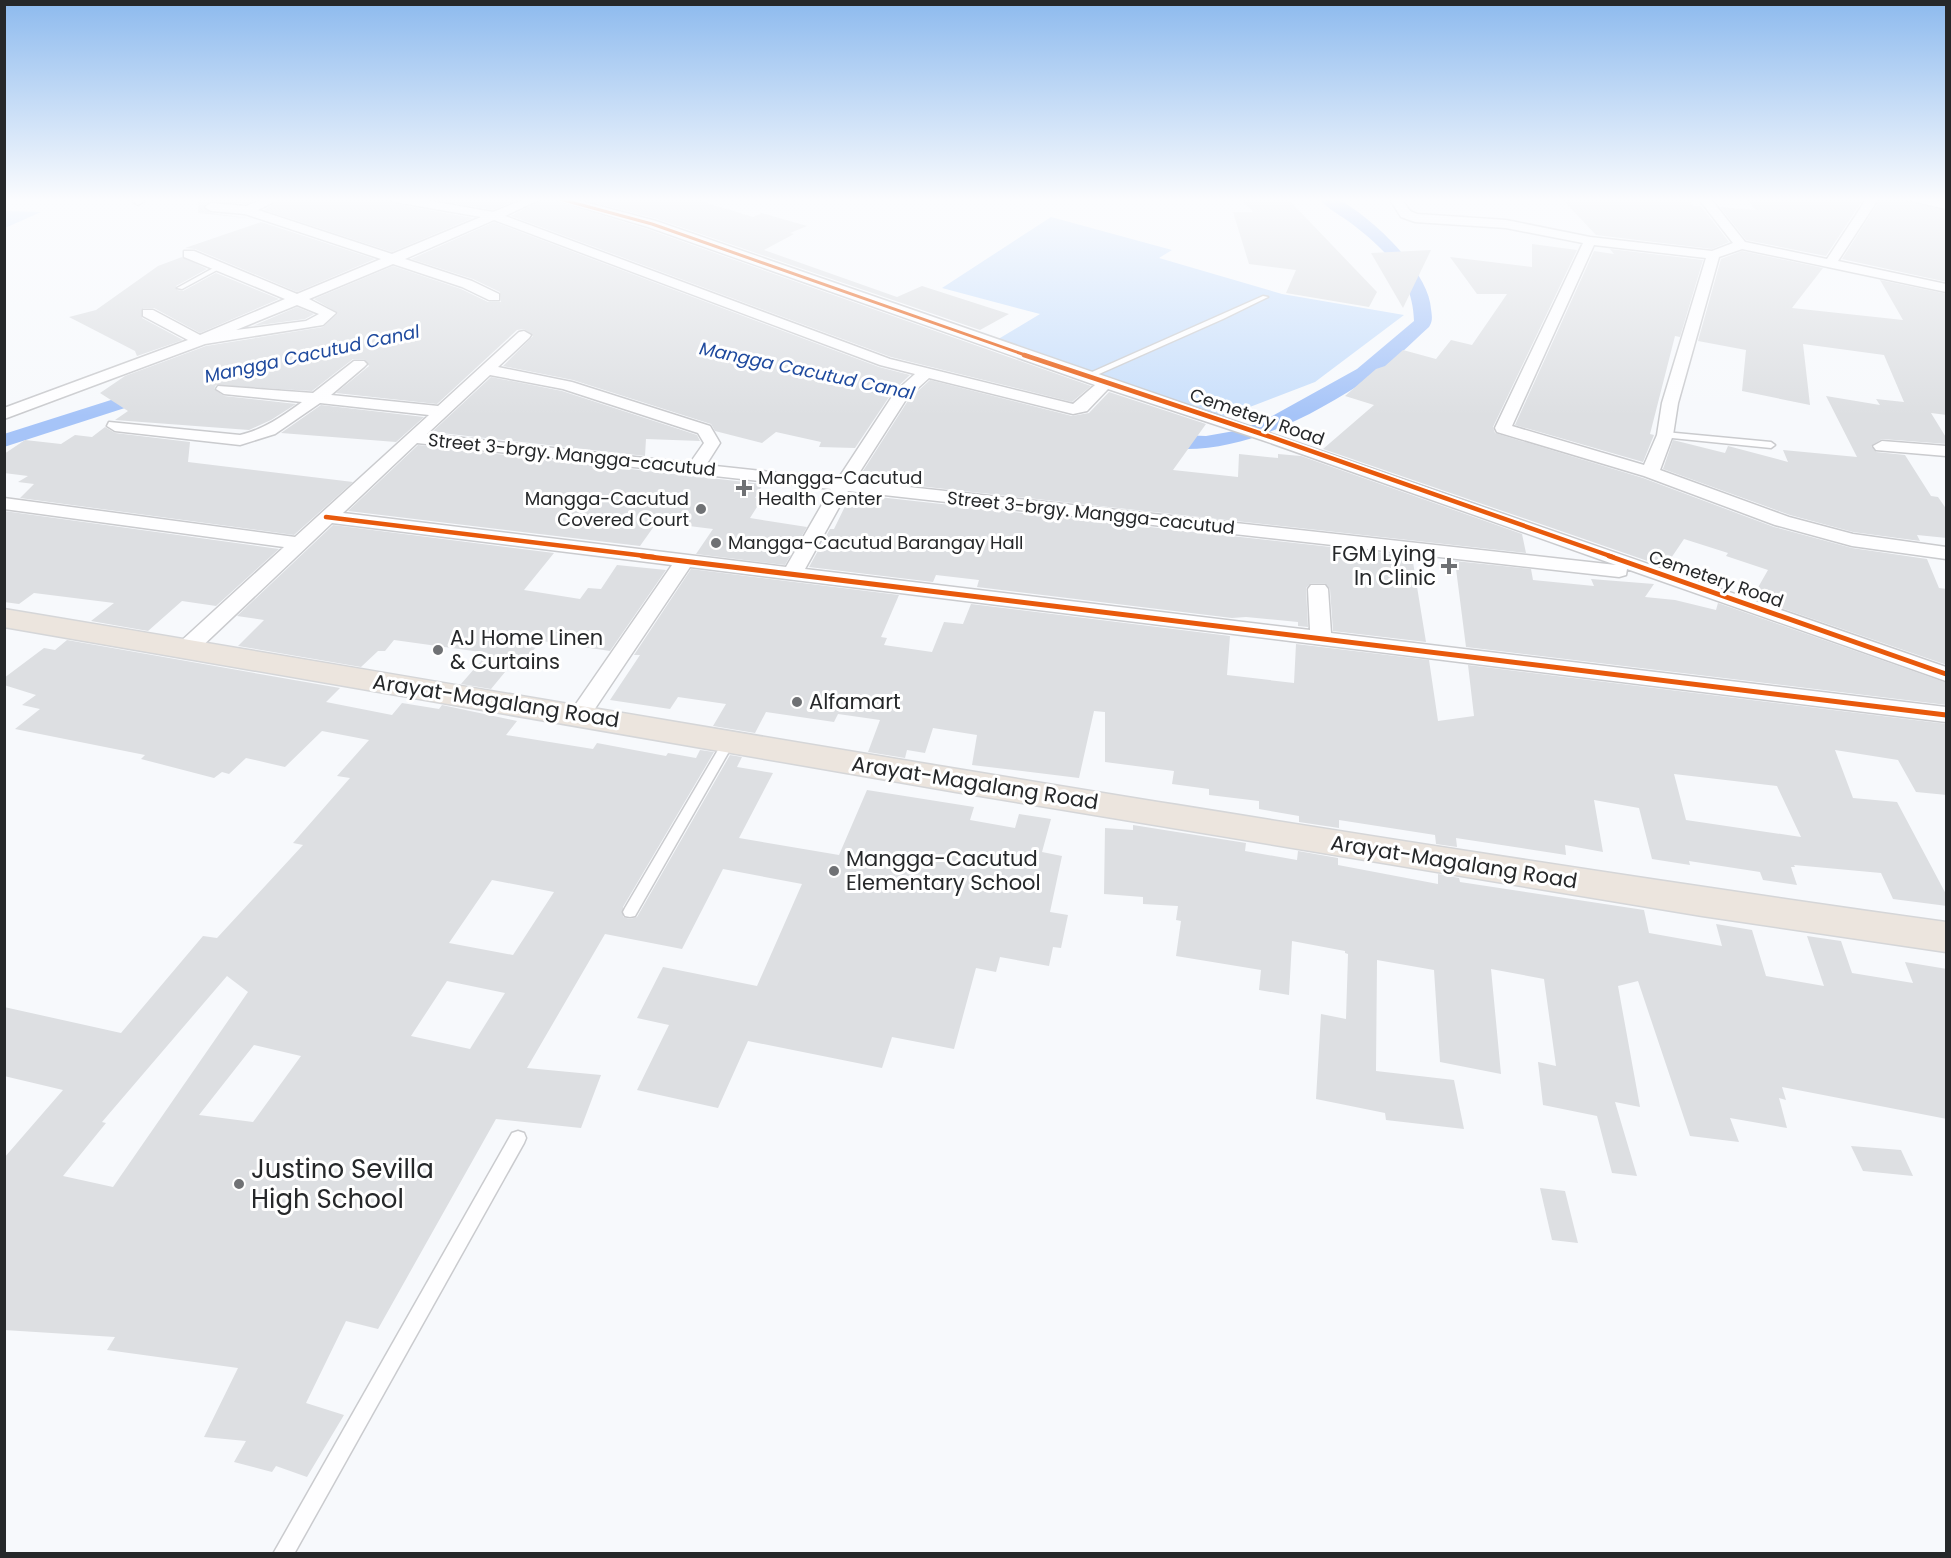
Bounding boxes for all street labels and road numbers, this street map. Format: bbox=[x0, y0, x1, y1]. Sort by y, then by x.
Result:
street label: Cemetery Road bbox=[1186, 382, 1328, 451]
street label: Street 3-brgy. Mangga-cacutud bbox=[427, 427, 717, 482]
street label: Street 3-brgy. Mangga-cacutud bbox=[946, 485, 1236, 540]
street label: Cemetery Road bbox=[1645, 544, 1787, 613]
street label: Arayat-Magalang Road bbox=[371, 667, 621, 734]
street label: Arayat-Magalang Road bbox=[850, 749, 1100, 816]
street label: Arayat-Magalang Road bbox=[1329, 828, 1579, 895]

